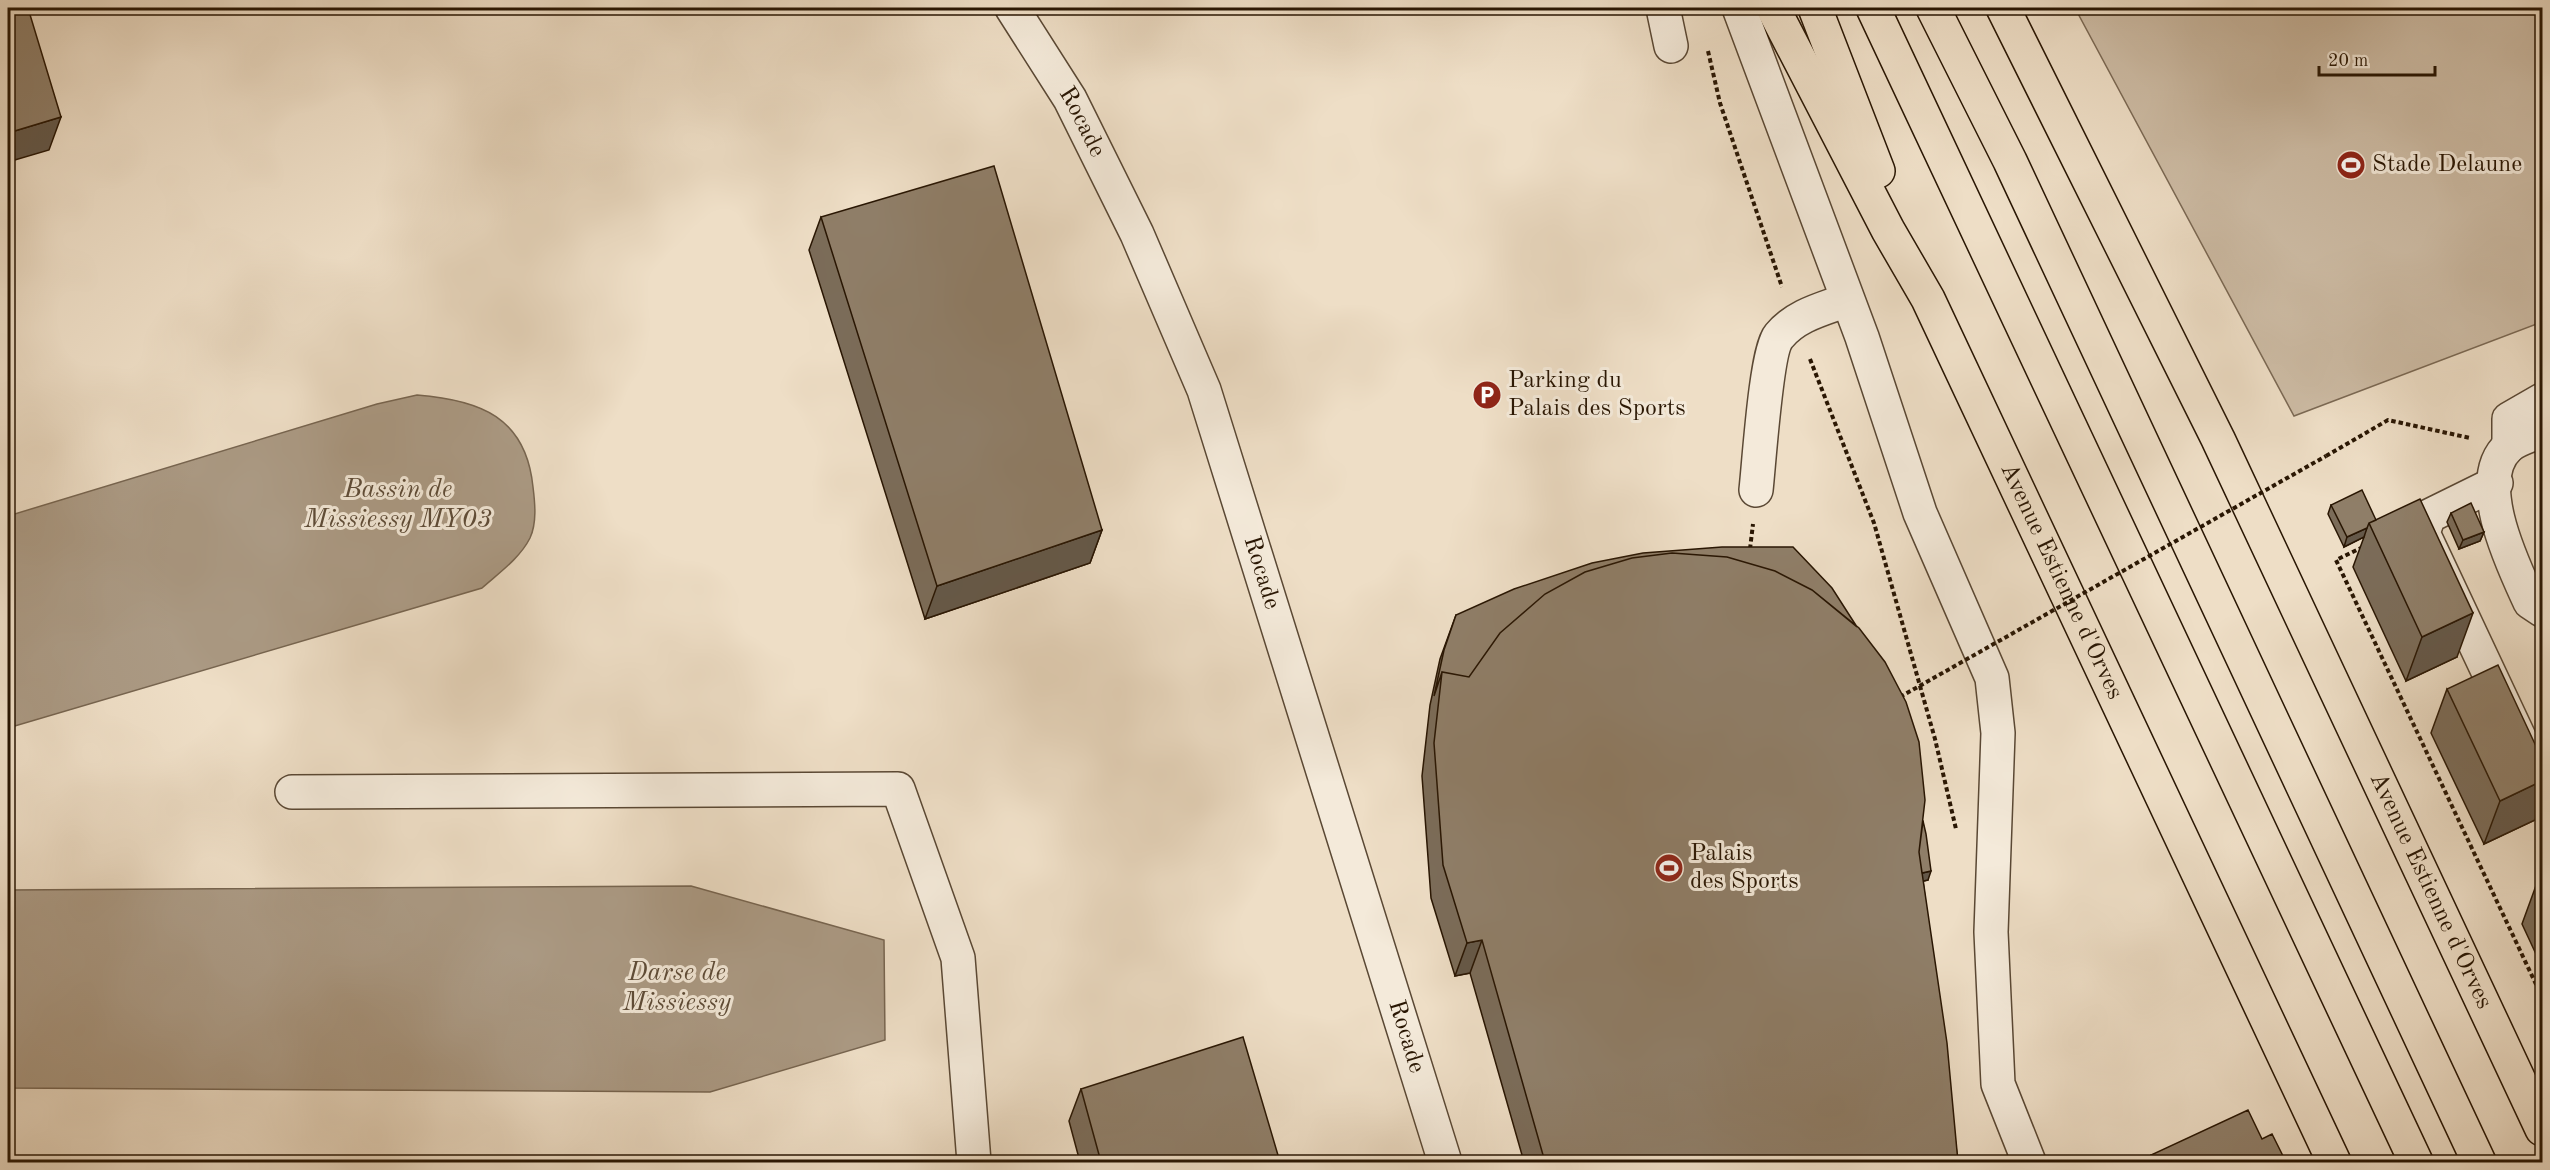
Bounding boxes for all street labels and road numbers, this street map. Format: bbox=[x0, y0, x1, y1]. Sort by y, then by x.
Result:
street label: Rocade bbox=[1054, 83, 1109, 161]
street label: Avenue Estienne d'Orves bbox=[1995, 460, 2127, 703]
street label: Rocade bbox=[1238, 534, 1284, 612]
street label: Avenue Estienne d'Orves bbox=[2365, 769, 2496, 1013]
street label: Rocade bbox=[1383, 997, 1429, 1076]

